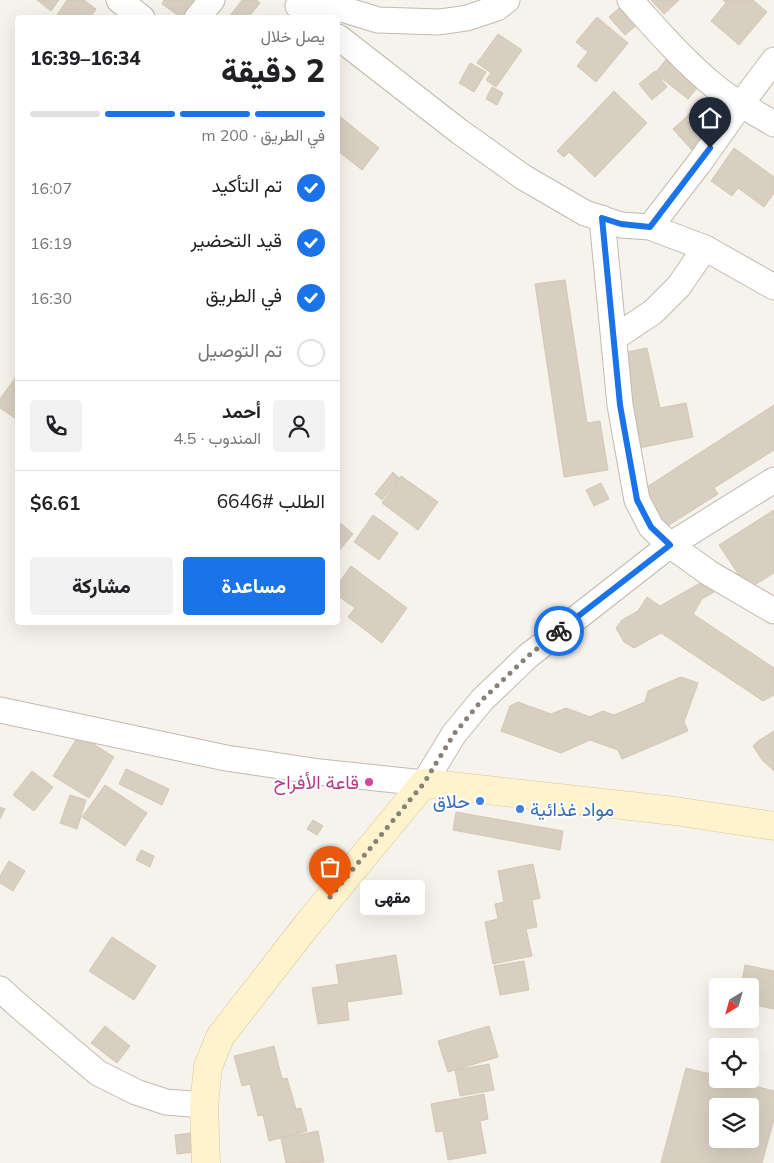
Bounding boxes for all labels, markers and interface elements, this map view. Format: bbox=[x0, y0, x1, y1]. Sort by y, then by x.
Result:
text: يصل خلال bbox=[261, 26, 325, 46]
text: 16:34–16:39 bbox=[30, 46, 141, 70]
text: 2 دقيقة bbox=[221, 50, 325, 90]
pin bbox=[689, 97, 731, 148]
icon: home bbox=[696, 104, 724, 132]
text: في الطريق · 200 m bbox=[201, 125, 325, 145]
text: تم التأكيد bbox=[212, 173, 282, 197]
icon: check bbox=[297, 174, 325, 202]
text: 16:07 bbox=[30, 178, 72, 198]
text: قيد التحضير bbox=[191, 228, 282, 252]
icon: check bbox=[297, 229, 325, 257]
text: 16:19 bbox=[30, 233, 72, 253]
text: في الطريق bbox=[205, 283, 282, 307]
icon: check bbox=[297, 284, 325, 312]
text: 16:30 bbox=[30, 288, 72, 308]
text: تم التوصيل bbox=[198, 338, 282, 362]
text: أحمد bbox=[222, 399, 261, 423]
button: phone bbox=[30, 400, 82, 452]
button: person bbox=[273, 400, 325, 452]
text: المندوب · 4.5 bbox=[174, 428, 261, 448]
text: الطلب #6646 bbox=[217, 489, 325, 513]
text: $6.61 bbox=[30, 491, 80, 515]
button: مشاركة bbox=[30, 557, 173, 615]
button: مساعدة bbox=[183, 557, 325, 615]
courier bbox=[534, 606, 584, 656]
icon: bike bbox=[545, 617, 573, 645]
place label: قاعة الأفراح bbox=[274, 770, 359, 795]
marker: قاعة الأفراح bbox=[363, 776, 375, 788]
place label: حلاق bbox=[433, 789, 470, 813]
marker: حلاق bbox=[474, 795, 486, 807]
place label: مواد غذائية bbox=[530, 797, 614, 821]
marker: مواد غذائية bbox=[514, 803, 526, 815]
pin bbox=[309, 846, 351, 897]
icon: bag bbox=[316, 853, 344, 881]
callout: مقهى bbox=[360, 880, 425, 914]
text: مقهى bbox=[375, 887, 410, 907]
north arrow bbox=[709, 978, 759, 1028]
map controls bbox=[709, 978, 759, 1148]
button: locate bbox=[709, 1038, 759, 1088]
button: layers bbox=[709, 1098, 759, 1148]

